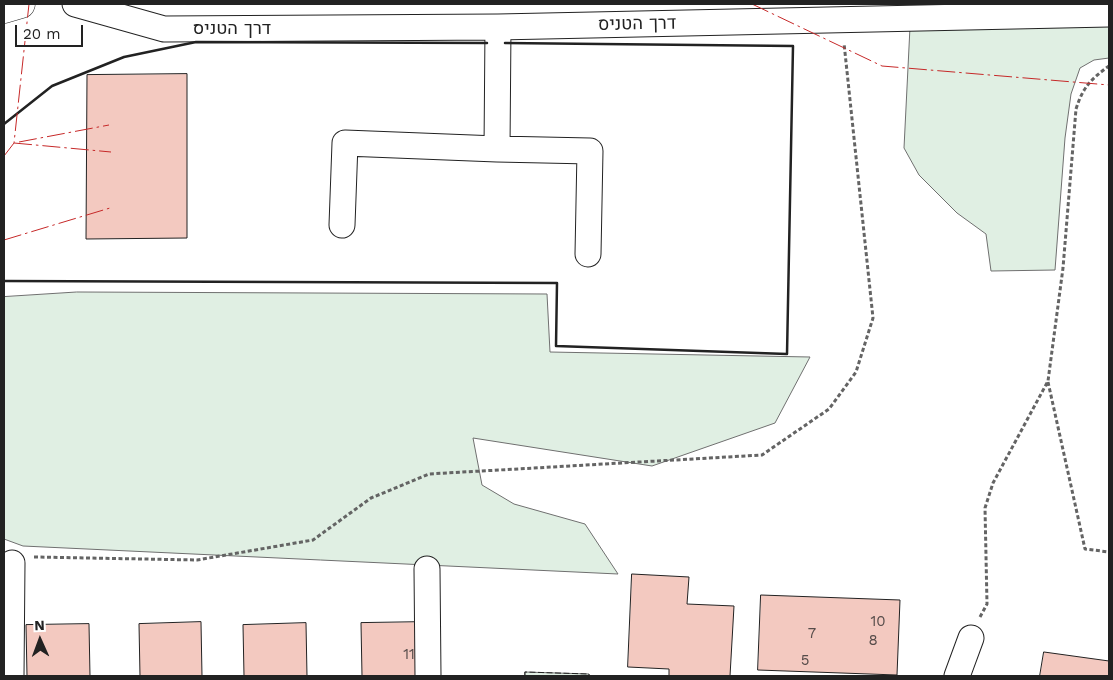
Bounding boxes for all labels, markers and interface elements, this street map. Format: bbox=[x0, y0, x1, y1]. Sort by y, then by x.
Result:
street label: דרך הטניס bbox=[598, 13, 676, 35]
scale bar bbox=[18, 15, 85, 47]
street label: דרך הטניס bbox=[193, 18, 271, 40]
text: 20 m bbox=[23, 25, 61, 43]
house number: 10 bbox=[870, 613, 886, 631]
north arrow bbox=[15, 615, 65, 665]
text: N bbox=[34, 617, 45, 633]
house number: 7 bbox=[808, 625, 816, 643]
house number: 8 bbox=[868, 632, 878, 650]
house number: 11 bbox=[403, 646, 415, 664]
house number: 5 bbox=[801, 652, 809, 670]

